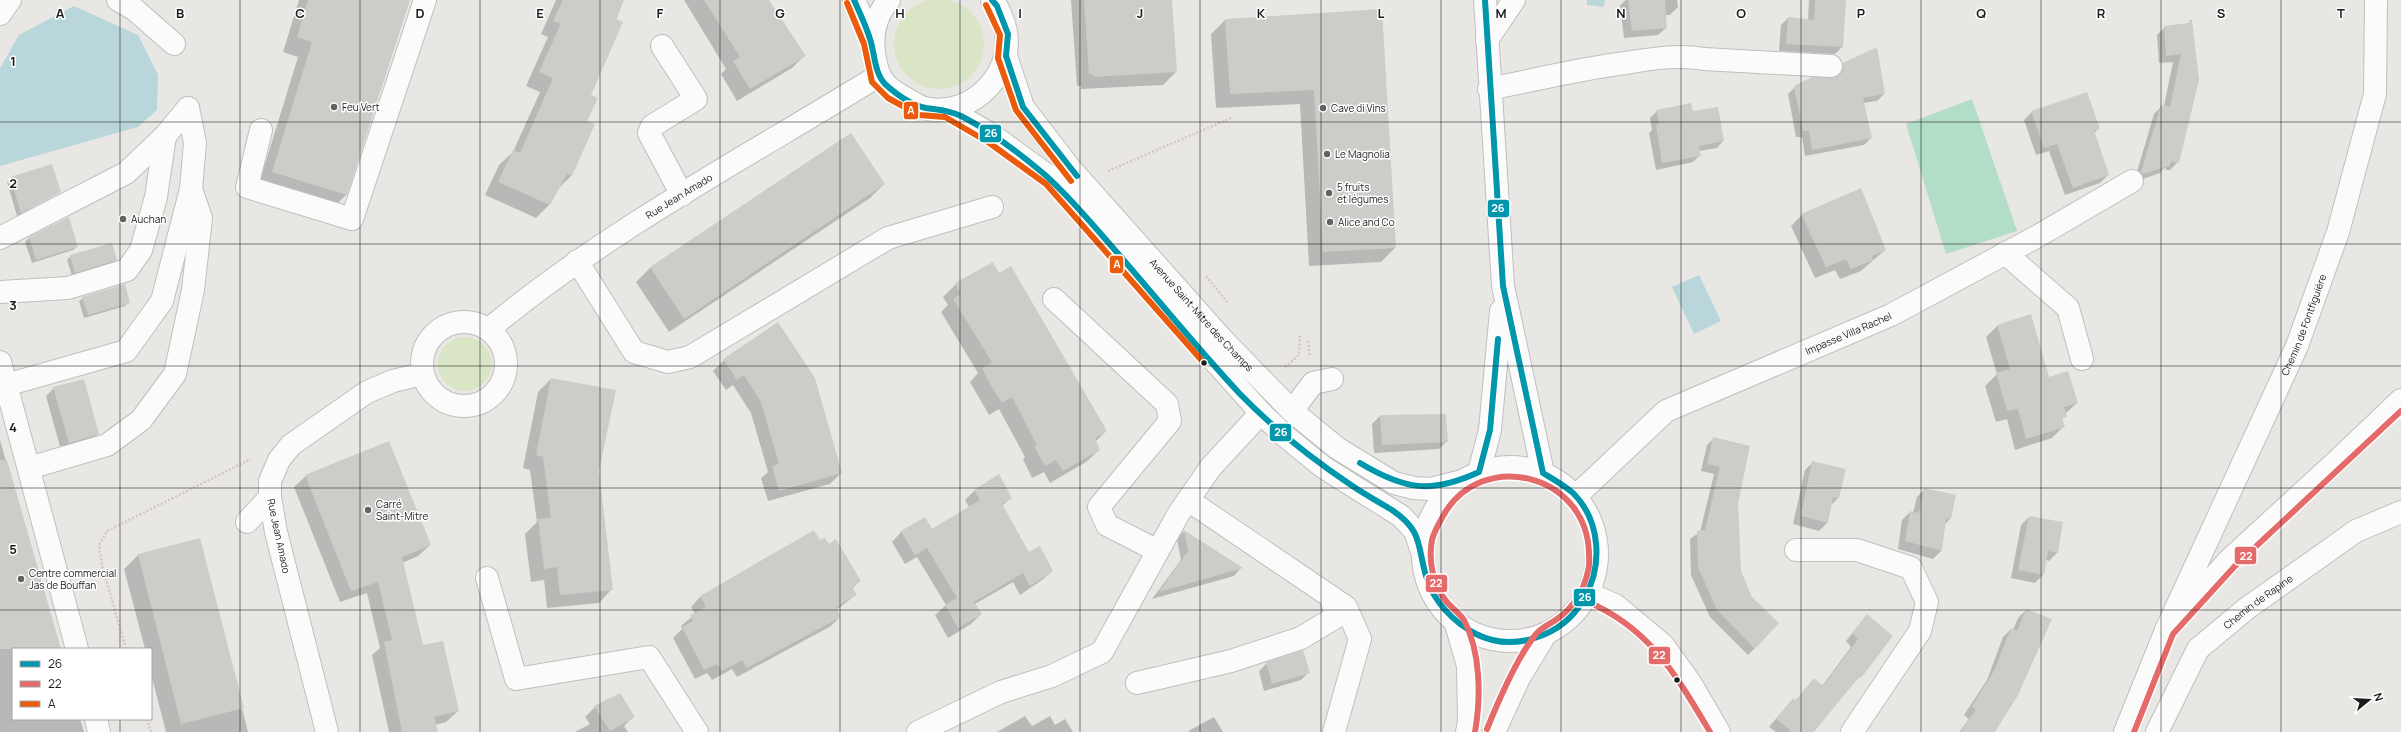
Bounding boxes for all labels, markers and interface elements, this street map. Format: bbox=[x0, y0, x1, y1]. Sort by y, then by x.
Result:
text: A bbox=[56, 4, 65, 22]
text: B bbox=[176, 4, 184, 22]
text: C bbox=[295, 4, 305, 22]
text: D bbox=[415, 4, 425, 22]
text: E bbox=[536, 4, 544, 22]
text: F bbox=[657, 4, 664, 22]
text: G bbox=[775, 4, 785, 22]
text: H bbox=[895, 4, 905, 22]
text: I bbox=[1018, 4, 1022, 22]
text: J bbox=[1137, 4, 1143, 22]
text: K bbox=[1257, 4, 1266, 22]
text: L bbox=[1378, 4, 1385, 22]
text: M bbox=[1495, 4, 1507, 22]
text: N bbox=[1616, 4, 1626, 22]
text: O bbox=[1736, 4, 1746, 22]
text: P bbox=[1857, 4, 1865, 22]
text: Q bbox=[1976, 4, 1986, 22]
text: R bbox=[2097, 4, 2106, 22]
text: S bbox=[2217, 4, 2226, 22]
text: T bbox=[2337, 4, 2345, 22]
text: 1 bbox=[10, 52, 16, 70]
place label: Feu Vert bbox=[342, 100, 380, 114]
line badge: A bbox=[903, 101, 919, 120]
place label: Cave di Vins bbox=[1331, 101, 1386, 115]
marker: Feu Vert bbox=[329, 102, 339, 112]
text: A bbox=[907, 102, 915, 117]
marker: Cave di Vins bbox=[1318, 103, 1328, 113]
line badge: 26 bbox=[979, 124, 1002, 143]
text: 26 bbox=[984, 125, 998, 140]
place label: Le Magnolia bbox=[1335, 147, 1390, 161]
marker: Le Magnolia bbox=[1322, 149, 1332, 159]
street label: Rue Jean Amado bbox=[643, 170, 715, 222]
text: 2 bbox=[9, 174, 17, 192]
place label: 5 fruits et légumes bbox=[1337, 180, 1388, 206]
marker: 5 fruits et légumes bbox=[1324, 188, 1334, 198]
line badge: 26 bbox=[1487, 199, 1510, 218]
text: 26 bbox=[1491, 200, 1505, 215]
place label: Auchan bbox=[131, 212, 166, 226]
marker: Auchan bbox=[118, 214, 128, 224]
place label: Alice and Co bbox=[1338, 215, 1395, 229]
marker: Alice and Co bbox=[1325, 217, 1335, 227]
line badge: A bbox=[1109, 255, 1124, 274]
street label: Avenue Saint-Mitre des Champs bbox=[1147, 255, 1257, 374]
text: A bbox=[1113, 256, 1121, 271]
street label: Chemin de Fontfiguière bbox=[2277, 272, 2329, 378]
text: 3 bbox=[9, 296, 17, 314]
street label: Impasse Villa Rachel bbox=[1803, 309, 1894, 358]
unlabelled marker bbox=[1199, 358, 1209, 368]
text: 4 bbox=[9, 418, 17, 436]
line badge: 26 bbox=[1269, 423, 1292, 442]
text: 26 bbox=[1274, 424, 1288, 439]
street label: Rue Jean Amado bbox=[264, 497, 294, 575]
place label: Carré Saint-Mitre bbox=[376, 497, 428, 523]
marker: Carré Saint-Mitre bbox=[363, 505, 373, 515]
text: 5 bbox=[9, 540, 17, 558]
line badge: 22 bbox=[2234, 546, 2257, 565]
text: 22 bbox=[2239, 548, 2253, 563]
place label: Centre commercial Jas de Bouffan bbox=[29, 566, 116, 592]
street label: Chemin de Rapine bbox=[2220, 571, 2296, 632]
marker: Centre commercial Jas de Bouffan bbox=[16, 574, 26, 584]
line badge: 22 bbox=[1425, 574, 1448, 593]
text: 22 bbox=[1429, 575, 1443, 590]
line badge: 26 bbox=[1573, 588, 1596, 607]
text: 26 bbox=[1578, 589, 1592, 604]
line badge: 22 bbox=[1648, 646, 1671, 665]
text: 22 bbox=[1652, 647, 1666, 662]
legend bbox=[12, 648, 152, 720]
text: 26 bbox=[48, 655, 62, 672]
text: 22 bbox=[48, 675, 62, 692]
unlabelled marker bbox=[1672, 675, 1682, 685]
north arrow bbox=[2349, 680, 2389, 720]
text: N bbox=[2371, 691, 2387, 703]
text: A bbox=[48, 695, 56, 712]

